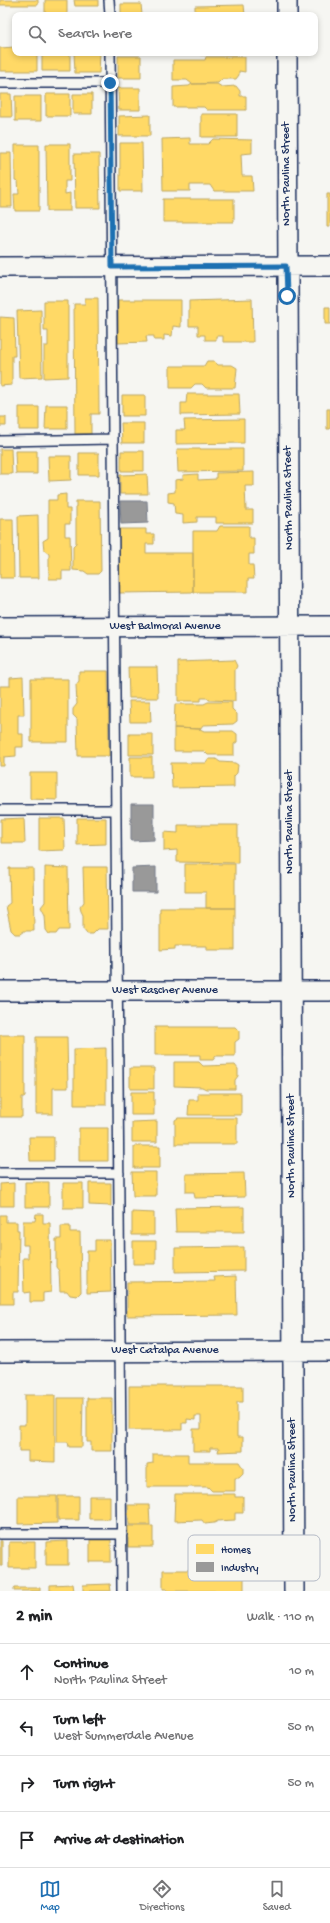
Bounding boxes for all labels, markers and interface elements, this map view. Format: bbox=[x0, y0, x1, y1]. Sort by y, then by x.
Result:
search box bbox=[12, 12, 318, 56]
icon: search bbox=[26, 23, 48, 45]
text: Search here bbox=[58, 25, 132, 43]
route end bbox=[101, 74, 119, 92]
street label: North Paulina Street bbox=[280, 121, 294, 226]
route start bbox=[278, 287, 296, 305]
street label: North Paulina Street bbox=[281, 445, 297, 550]
street label: West Balmoral Avenue bbox=[109, 620, 221, 634]
street label: North Paulina Street bbox=[283, 769, 297, 874]
street label: West Rascher Avenue bbox=[112, 984, 219, 998]
street label: North Paulina Street bbox=[285, 1093, 299, 1198]
street label: West Catalpa Avenue bbox=[111, 1344, 220, 1358]
street label: North Paulina Street bbox=[286, 1417, 300, 1522]
legend bbox=[188, 1535, 320, 1581]
text: Homes bbox=[221, 1545, 251, 1557]
text: Industry bbox=[221, 1563, 259, 1575]
text: 2 min bbox=[16, 1607, 52, 1627]
text: Walk · 110 m bbox=[247, 1610, 314, 1625]
text: Continue bbox=[54, 1655, 108, 1673]
icon: ahead bbox=[16, 1661, 38, 1683]
text: 10 m bbox=[289, 1664, 314, 1679]
text: North Paulina Street bbox=[54, 1673, 167, 1688]
text: Turn left bbox=[54, 1711, 105, 1729]
icon: left bbox=[16, 1717, 38, 1739]
text: 50 m bbox=[287, 1720, 314, 1735]
text: West Summerdale Avenue bbox=[54, 1729, 193, 1744]
icon: right bbox=[16, 1773, 38, 1795]
text: Turn right bbox=[54, 1775, 114, 1793]
text: 50 m bbox=[287, 1776, 314, 1791]
icon: arrive bbox=[16, 1829, 38, 1851]
text: Arrive at destination bbox=[54, 1831, 184, 1849]
tab: Map bbox=[39, 1878, 61, 1914]
tab: Directions bbox=[140, 1878, 184, 1914]
tab: Saved bbox=[263, 1878, 291, 1914]

